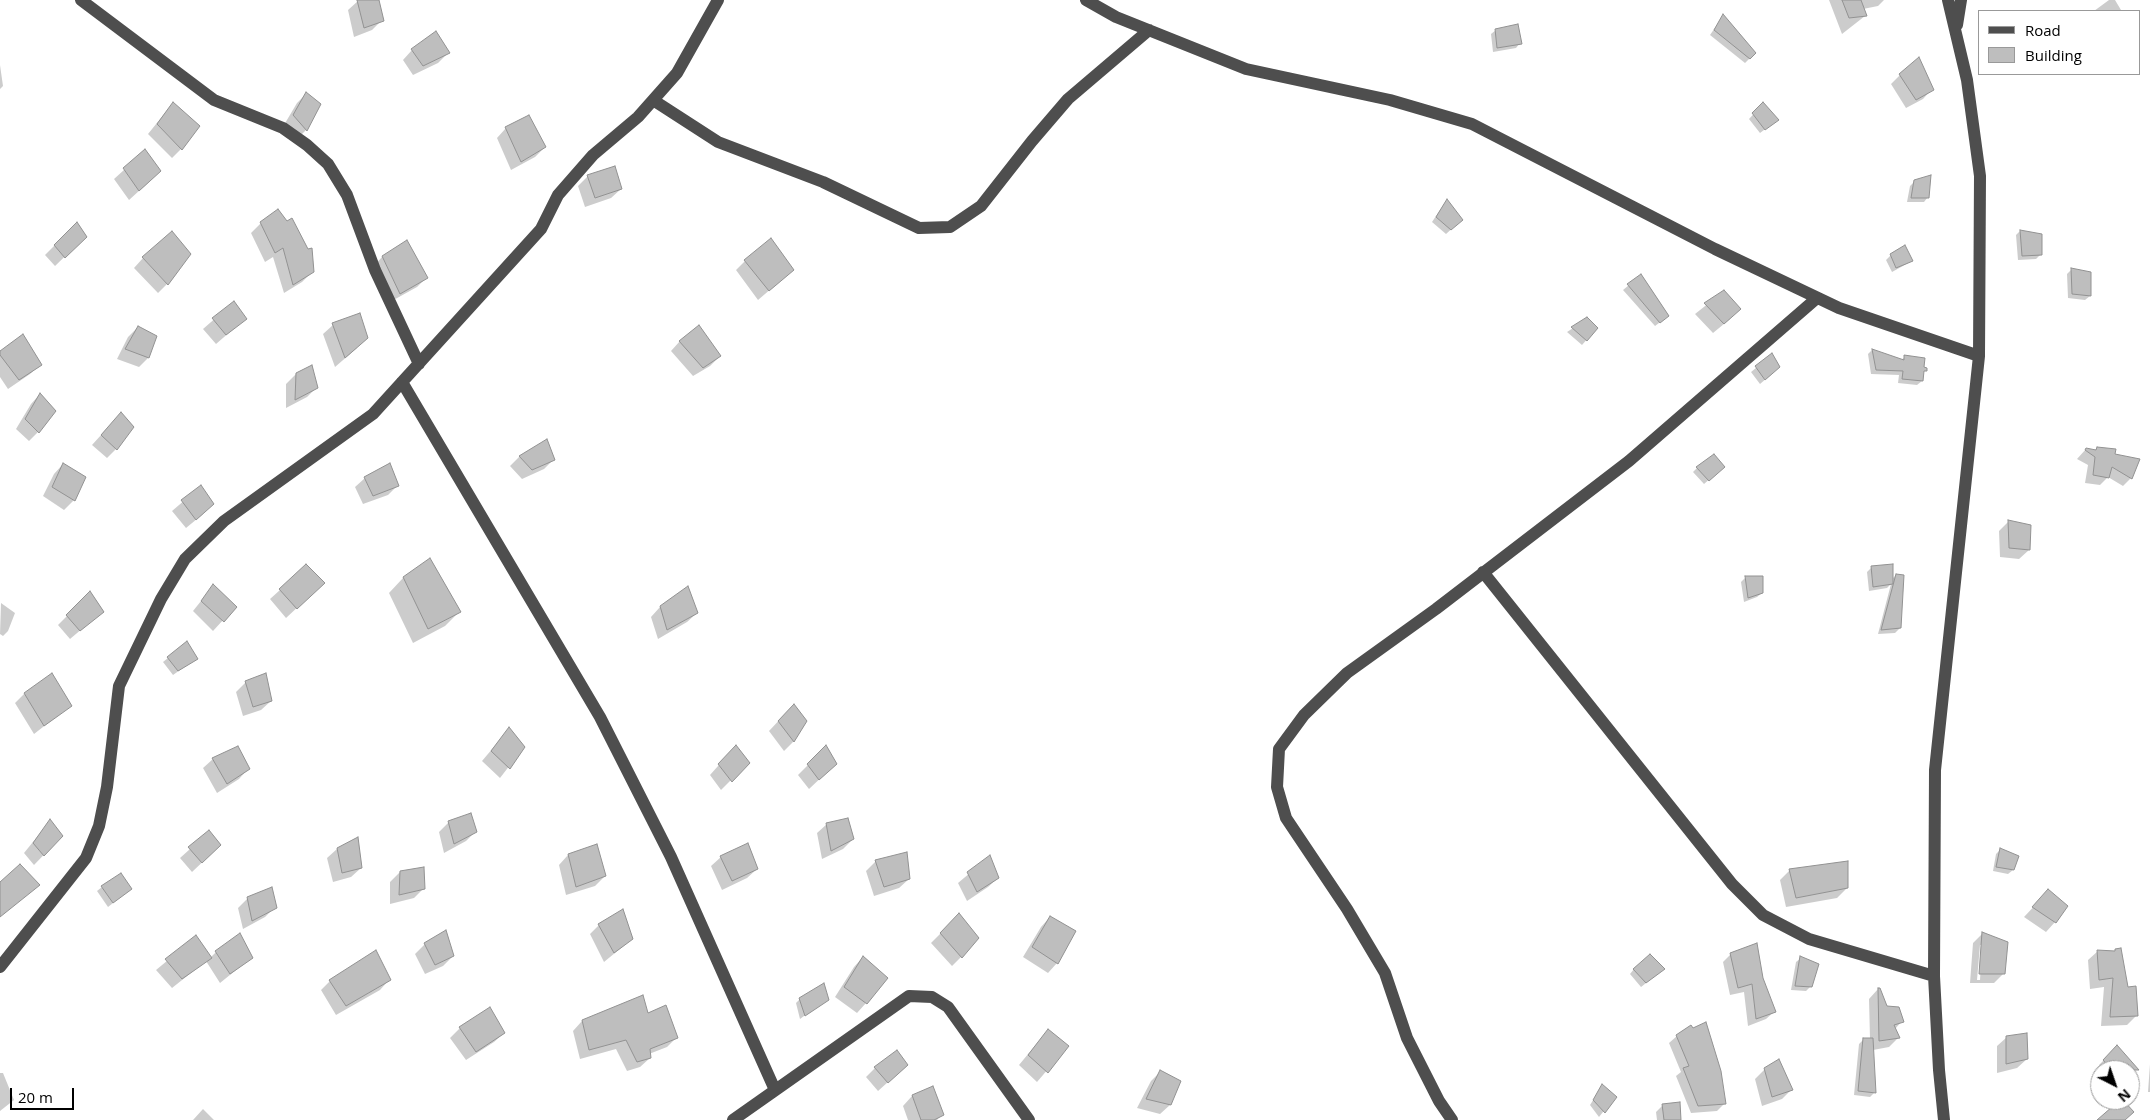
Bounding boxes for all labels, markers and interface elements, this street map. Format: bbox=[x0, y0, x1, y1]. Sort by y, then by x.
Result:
legend bbox=[1978, 10, 2140, 75]
text: Road bbox=[2025, 20, 2061, 40]
text: Building bbox=[2025, 45, 2082, 65]
north arrow bbox=[2090, 1060, 2140, 1110]
scale bar bbox=[12, 1078, 76, 1110]
text: N bbox=[2114, 1085, 2135, 1107]
text: 20 m bbox=[18, 1087, 53, 1107]

